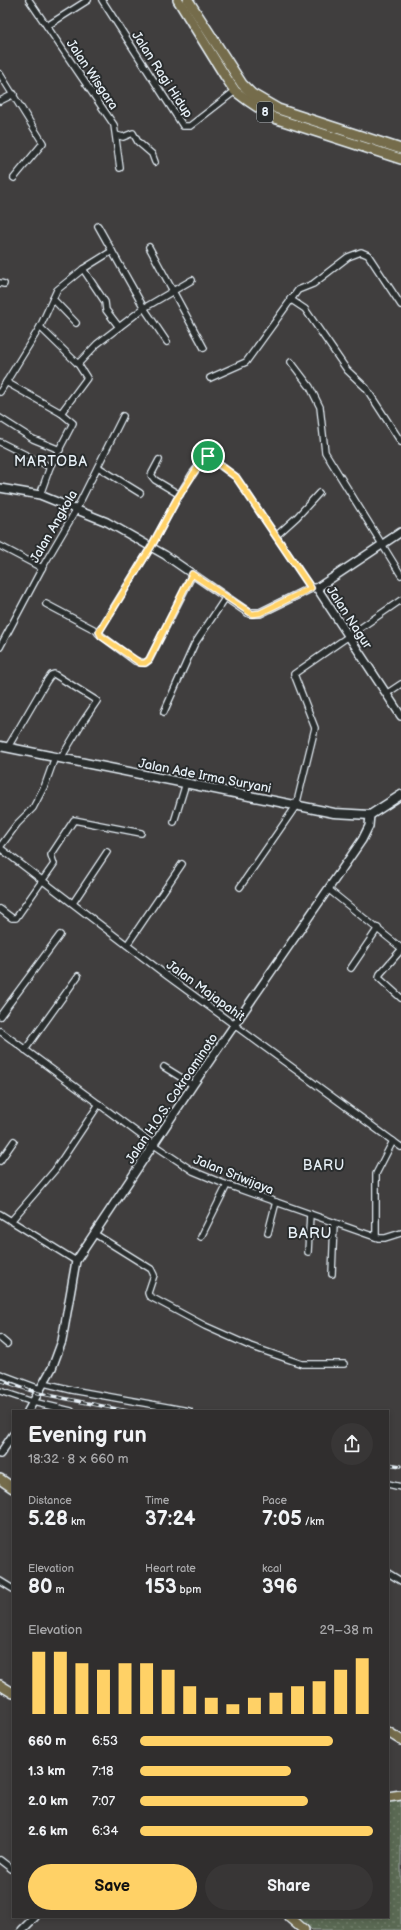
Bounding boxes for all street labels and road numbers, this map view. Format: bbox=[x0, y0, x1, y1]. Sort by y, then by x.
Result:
street label: Jalan Ragi Hidup bbox=[128, 28, 196, 121]
street label: Jalan Wisgara bbox=[63, 36, 122, 113]
road number: 8 bbox=[257, 102, 273, 122]
street label: Jalan Angkola bbox=[27, 487, 81, 566]
street label: Jalan Nagur bbox=[323, 583, 375, 652]
street label: Jalan Ade Irma Suryani bbox=[137, 755, 273, 797]
street label: Jalan Majapahit bbox=[163, 957, 248, 1025]
street label: Jalan H.O.S. Cokroaminoto bbox=[122, 1030, 221, 1167]
street label: Jalan Sriwijaya bbox=[191, 1152, 276, 1198]

